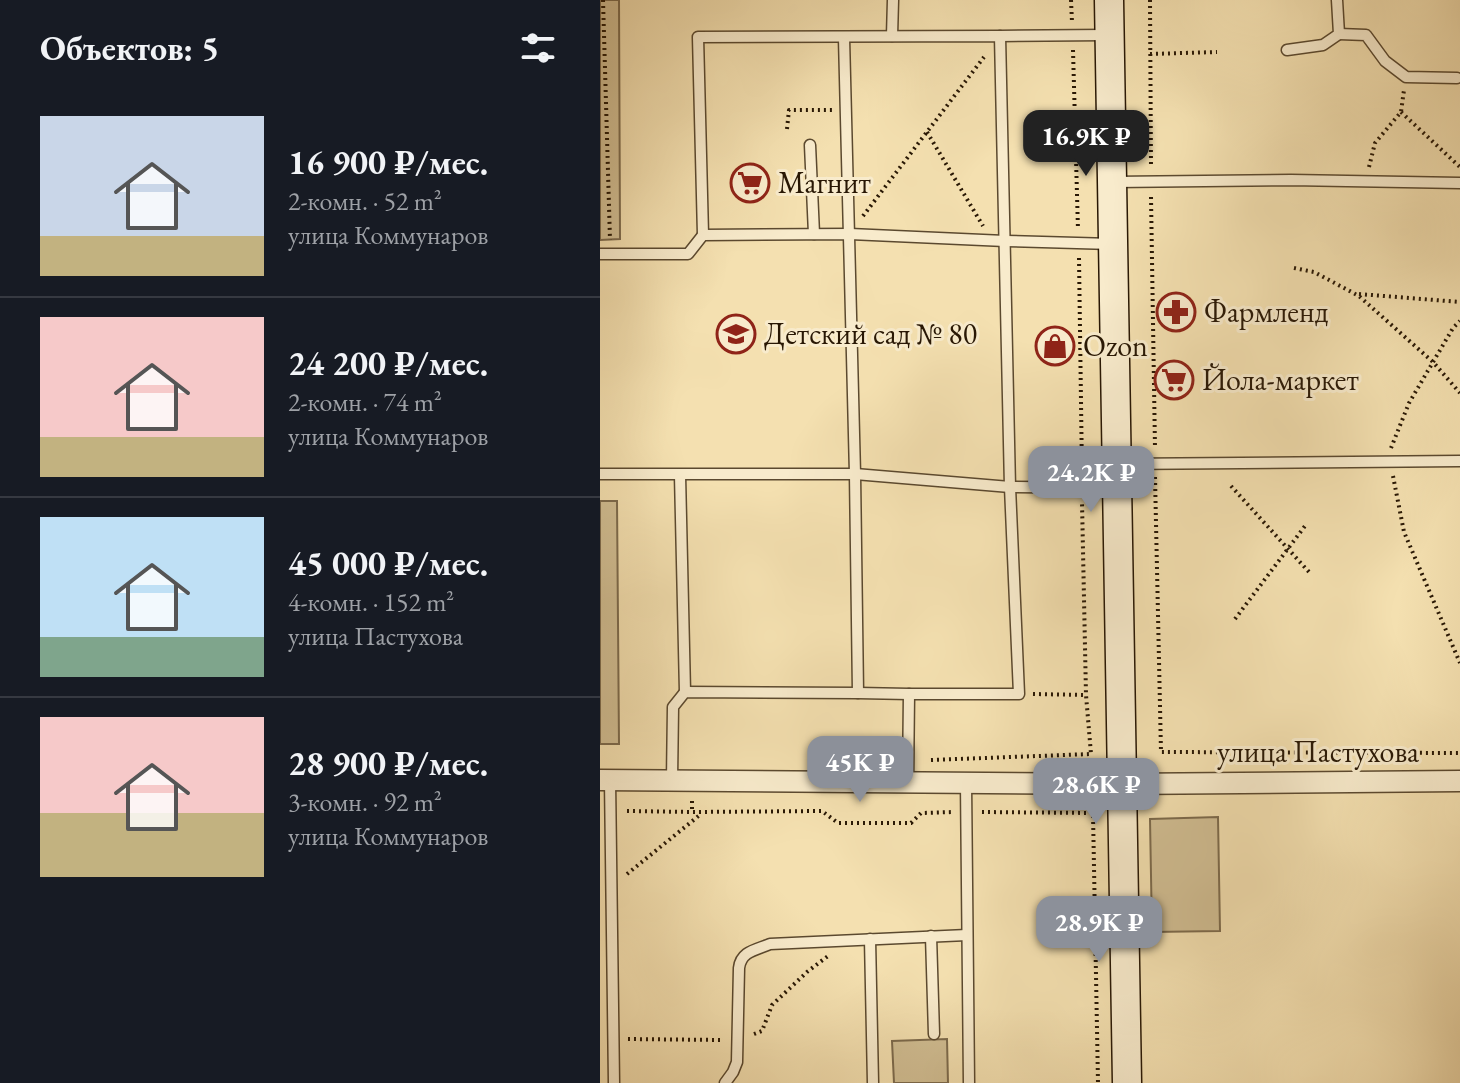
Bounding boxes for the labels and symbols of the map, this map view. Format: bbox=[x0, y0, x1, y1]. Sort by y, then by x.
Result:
pin: 16.9K ₽ bbox=[1012, 110, 1160, 178]
supermarket icon: Магнит bbox=[729, 162, 771, 204]
place label: Магнит bbox=[778, 163, 871, 202]
pharmacy icon: Фармленд bbox=[1155, 291, 1197, 333]
place label: Фармленд bbox=[1204, 292, 1329, 331]
school or university icon: Детский сад № 80 bbox=[715, 313, 757, 355]
place label: Детский сад № 80 bbox=[764, 314, 977, 353]
shop icon: Ozon bbox=[1034, 325, 1076, 367]
place label: Ozon bbox=[1083, 326, 1148, 365]
supermarket icon: Йола-маркет bbox=[1153, 359, 1195, 401]
place label: Йола-маркет bbox=[1202, 360, 1359, 399]
pin: 24.2K ₽ bbox=[1017, 446, 1165, 514]
street label: улица Пастухова bbox=[1217, 732, 1419, 771]
pin: 45K ₽ bbox=[804, 736, 916, 804]
pin: 28.6K ₽ bbox=[1022, 758, 1170, 826]
pin: 28.9K ₽ bbox=[1025, 896, 1173, 964]

